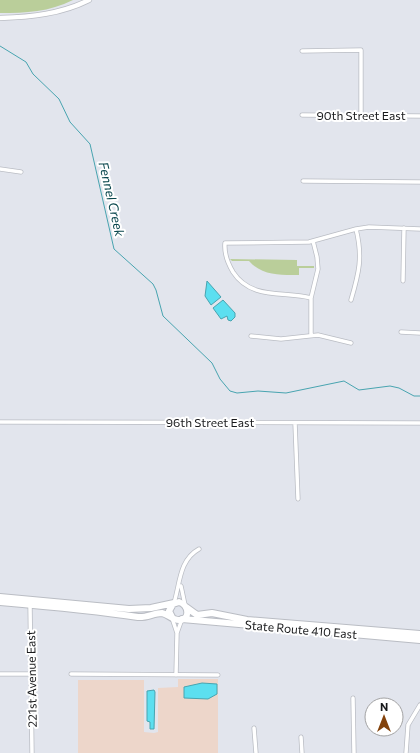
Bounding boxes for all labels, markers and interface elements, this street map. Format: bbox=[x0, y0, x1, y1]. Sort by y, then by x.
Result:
street label: 90th Street East bbox=[316, 108, 406, 122]
water label: Fennel Creek bbox=[96, 160, 129, 239]
street label: 96th Street East bbox=[166, 415, 254, 429]
street label: State Route 410 East bbox=[244, 617, 358, 641]
street label: 221st Avenue East bbox=[23, 630, 39, 728]
north arrow bbox=[364, 697, 404, 737]
text: N bbox=[380, 700, 388, 713]

